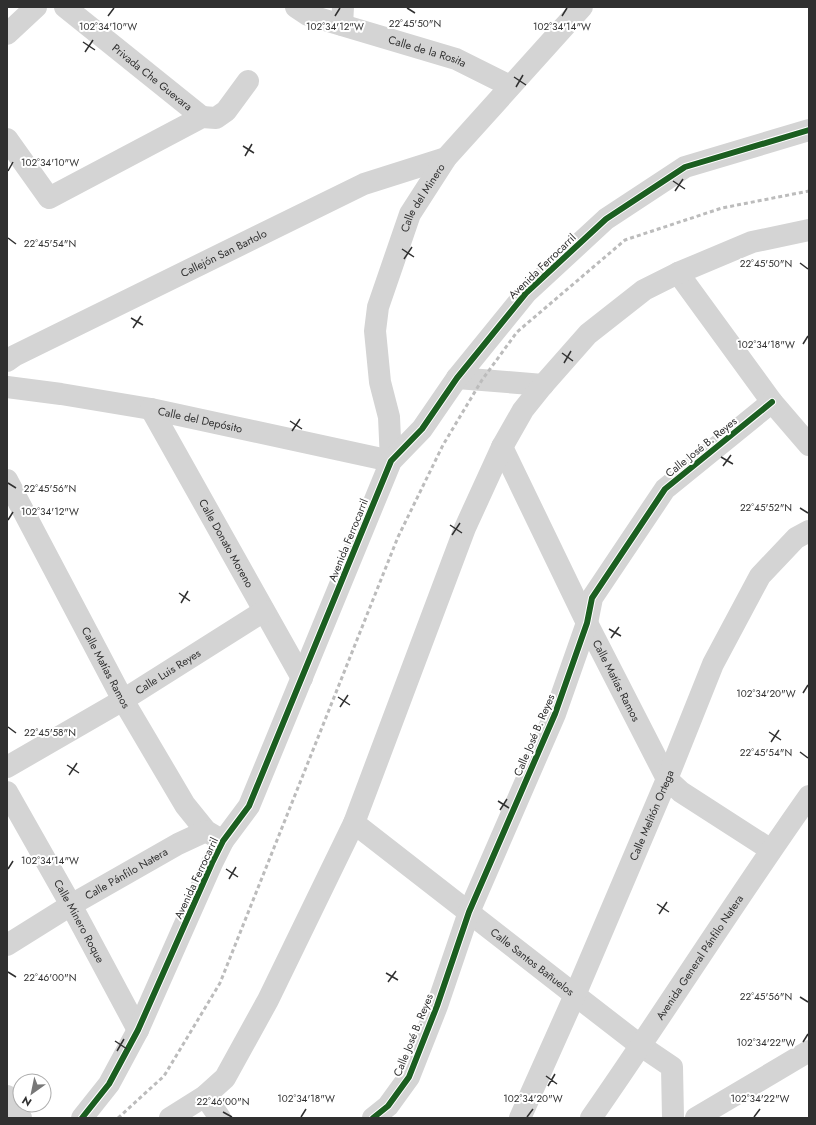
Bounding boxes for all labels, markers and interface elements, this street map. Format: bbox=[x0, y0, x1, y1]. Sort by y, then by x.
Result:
text: 22°45'50"N bbox=[389, 16, 441, 31]
text: 102°34'10"W bbox=[79, 19, 137, 34]
text: 102°34'12"W bbox=[306, 19, 364, 34]
text: 102°34'14"W bbox=[533, 19, 591, 34]
street label: Calle de la Rosita bbox=[386, 31, 469, 71]
street label: Privada Che Guevara bbox=[109, 40, 196, 114]
text: 102°34'10"W bbox=[21, 155, 79, 170]
street label: Calle del Minero bbox=[396, 160, 449, 234]
street label: Callejón San Bartolo bbox=[178, 225, 269, 281]
street label: Avenida Ferrocarril bbox=[505, 230, 579, 302]
text: 22°45'54"N bbox=[24, 236, 76, 251]
text: 22°45'50"N bbox=[740, 256, 792, 271]
text: 102°34'18"W bbox=[737, 337, 795, 352]
street label: Calle del Depósito bbox=[156, 403, 244, 437]
street label: Calle José B. Reyes bbox=[662, 413, 741, 481]
text: 22°45'56"N bbox=[24, 481, 76, 496]
street label: Calle Donato Moreno bbox=[195, 496, 258, 591]
street label: Avenida Ferrocarril bbox=[324, 496, 372, 584]
text: 22°45'52"N bbox=[740, 500, 792, 515]
text: 102°34'12"W bbox=[21, 504, 79, 519]
street label: Calle Matías Ramos bbox=[78, 624, 134, 712]
street label: Calle Matías Ramos bbox=[589, 637, 644, 725]
street label: Calle Luis Reyes bbox=[132, 645, 204, 698]
text: 102°34'20"W bbox=[736, 686, 796, 701]
street label: Calle José B. Reyes bbox=[509, 691, 559, 779]
text: 22°45'58"N bbox=[24, 725, 76, 740]
text: 22°45'54"N bbox=[740, 745, 792, 760]
street label: Calle Melitón Ortega bbox=[625, 768, 678, 863]
street label: Avenida Ferrocarril bbox=[170, 835, 222, 921]
street label: Calle Pánfilo Natera bbox=[82, 844, 171, 904]
text: 102°34'14"W bbox=[21, 853, 79, 868]
street label: Calle Minero Roque bbox=[50, 876, 109, 966]
street label: Avenida General Pánfilo Natera bbox=[652, 891, 747, 1023]
street label: Calle Santos Bañuelos bbox=[487, 924, 578, 1000]
text: 22°46'00"N bbox=[24, 970, 77, 985]
text: 22°45'56"N bbox=[740, 989, 792, 1004]
street label: Calle José B. Reyes bbox=[389, 991, 437, 1079]
text: 102°34'22"W bbox=[736, 1035, 796, 1050]
north arrow bbox=[12, 1073, 52, 1113]
text: 102°34'18"W bbox=[277, 1091, 335, 1106]
text: 102°34'20"W bbox=[503, 1091, 563, 1106]
text: 102°34'22"W bbox=[730, 1091, 790, 1106]
text: N bbox=[19, 1092, 35, 1110]
text: 22°46'00"N bbox=[197, 1094, 250, 1109]

